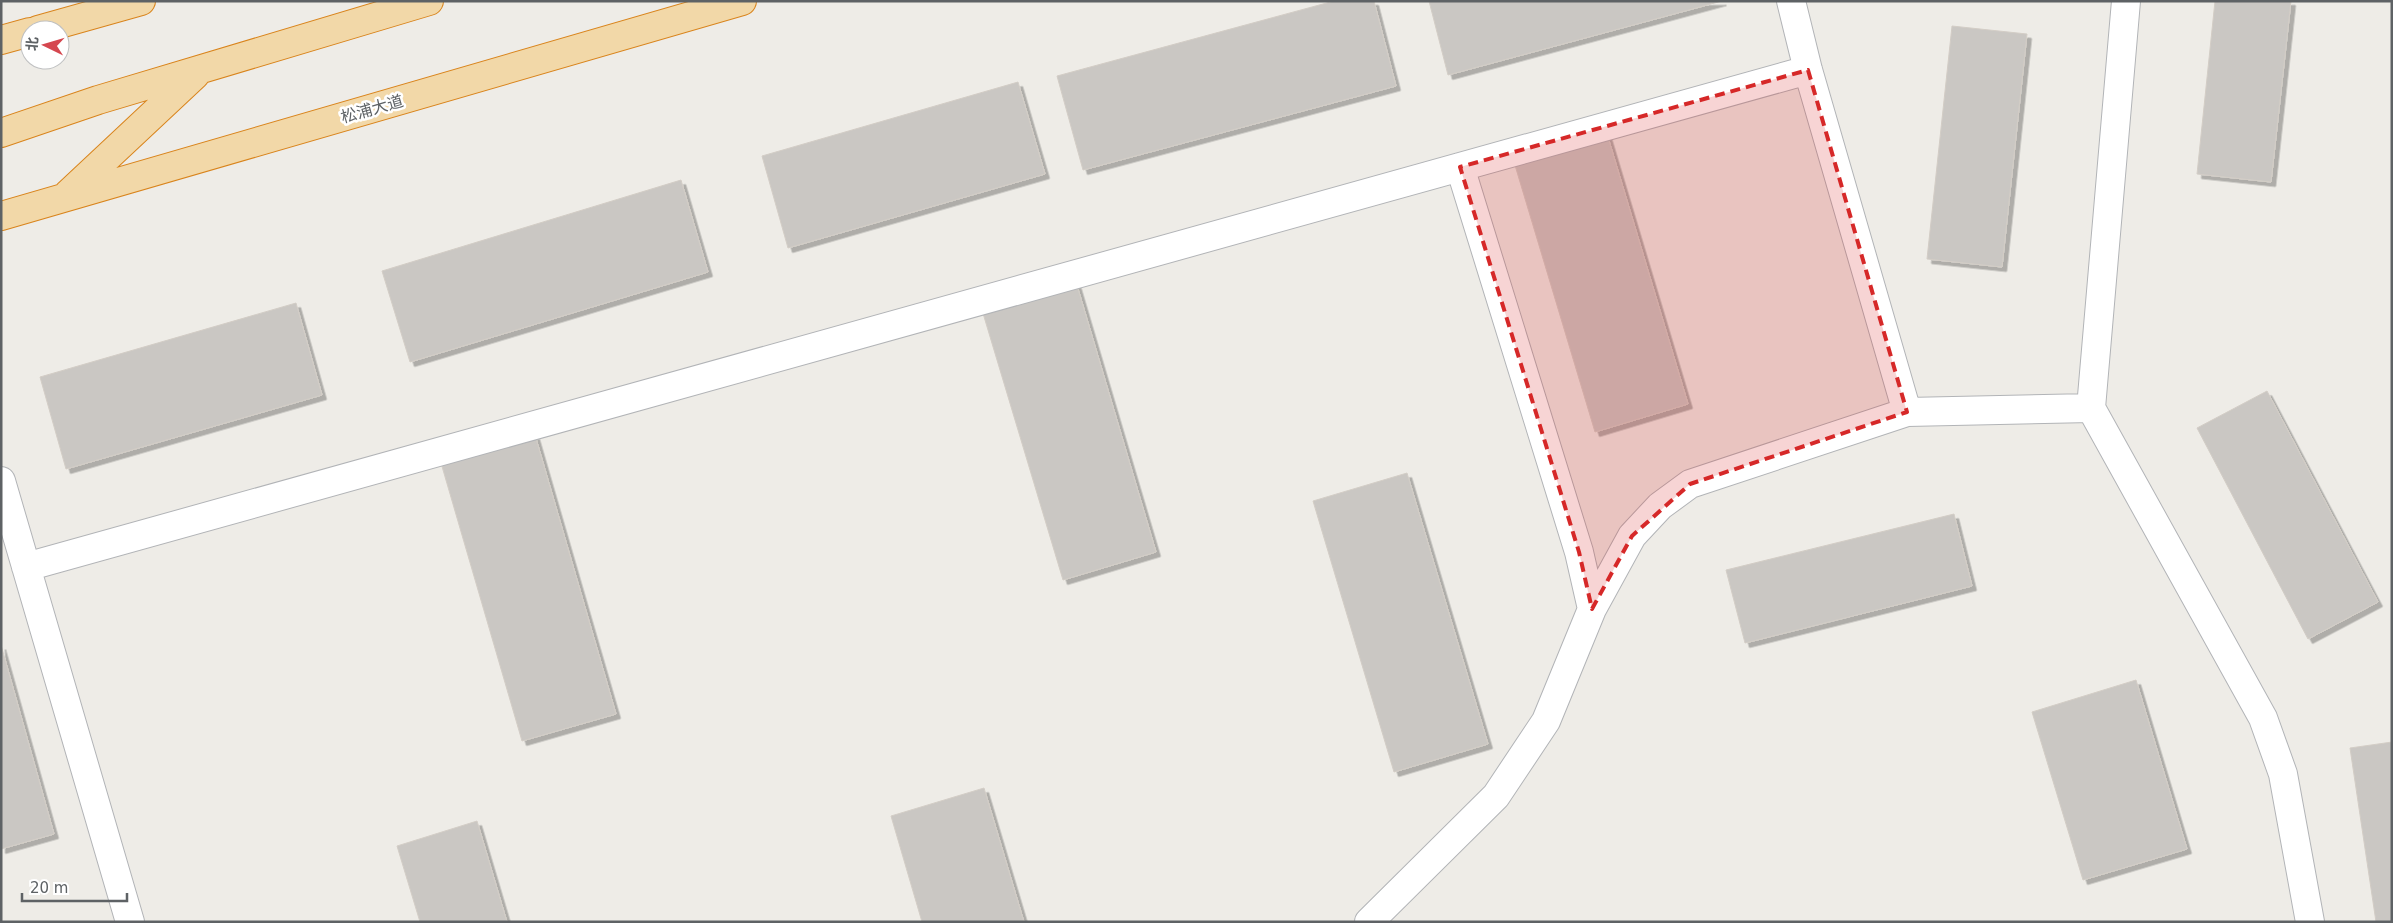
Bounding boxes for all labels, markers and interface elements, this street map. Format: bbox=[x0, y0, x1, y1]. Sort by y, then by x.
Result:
north arrow bbox=[20, 20, 70, 70]
text: 北 bbox=[23, 36, 41, 52]
street label: 松浦大道 bbox=[339, 91, 405, 127]
scale bar bbox=[22, 870, 128, 902]
text: 20 m bbox=[30, 879, 68, 897]

